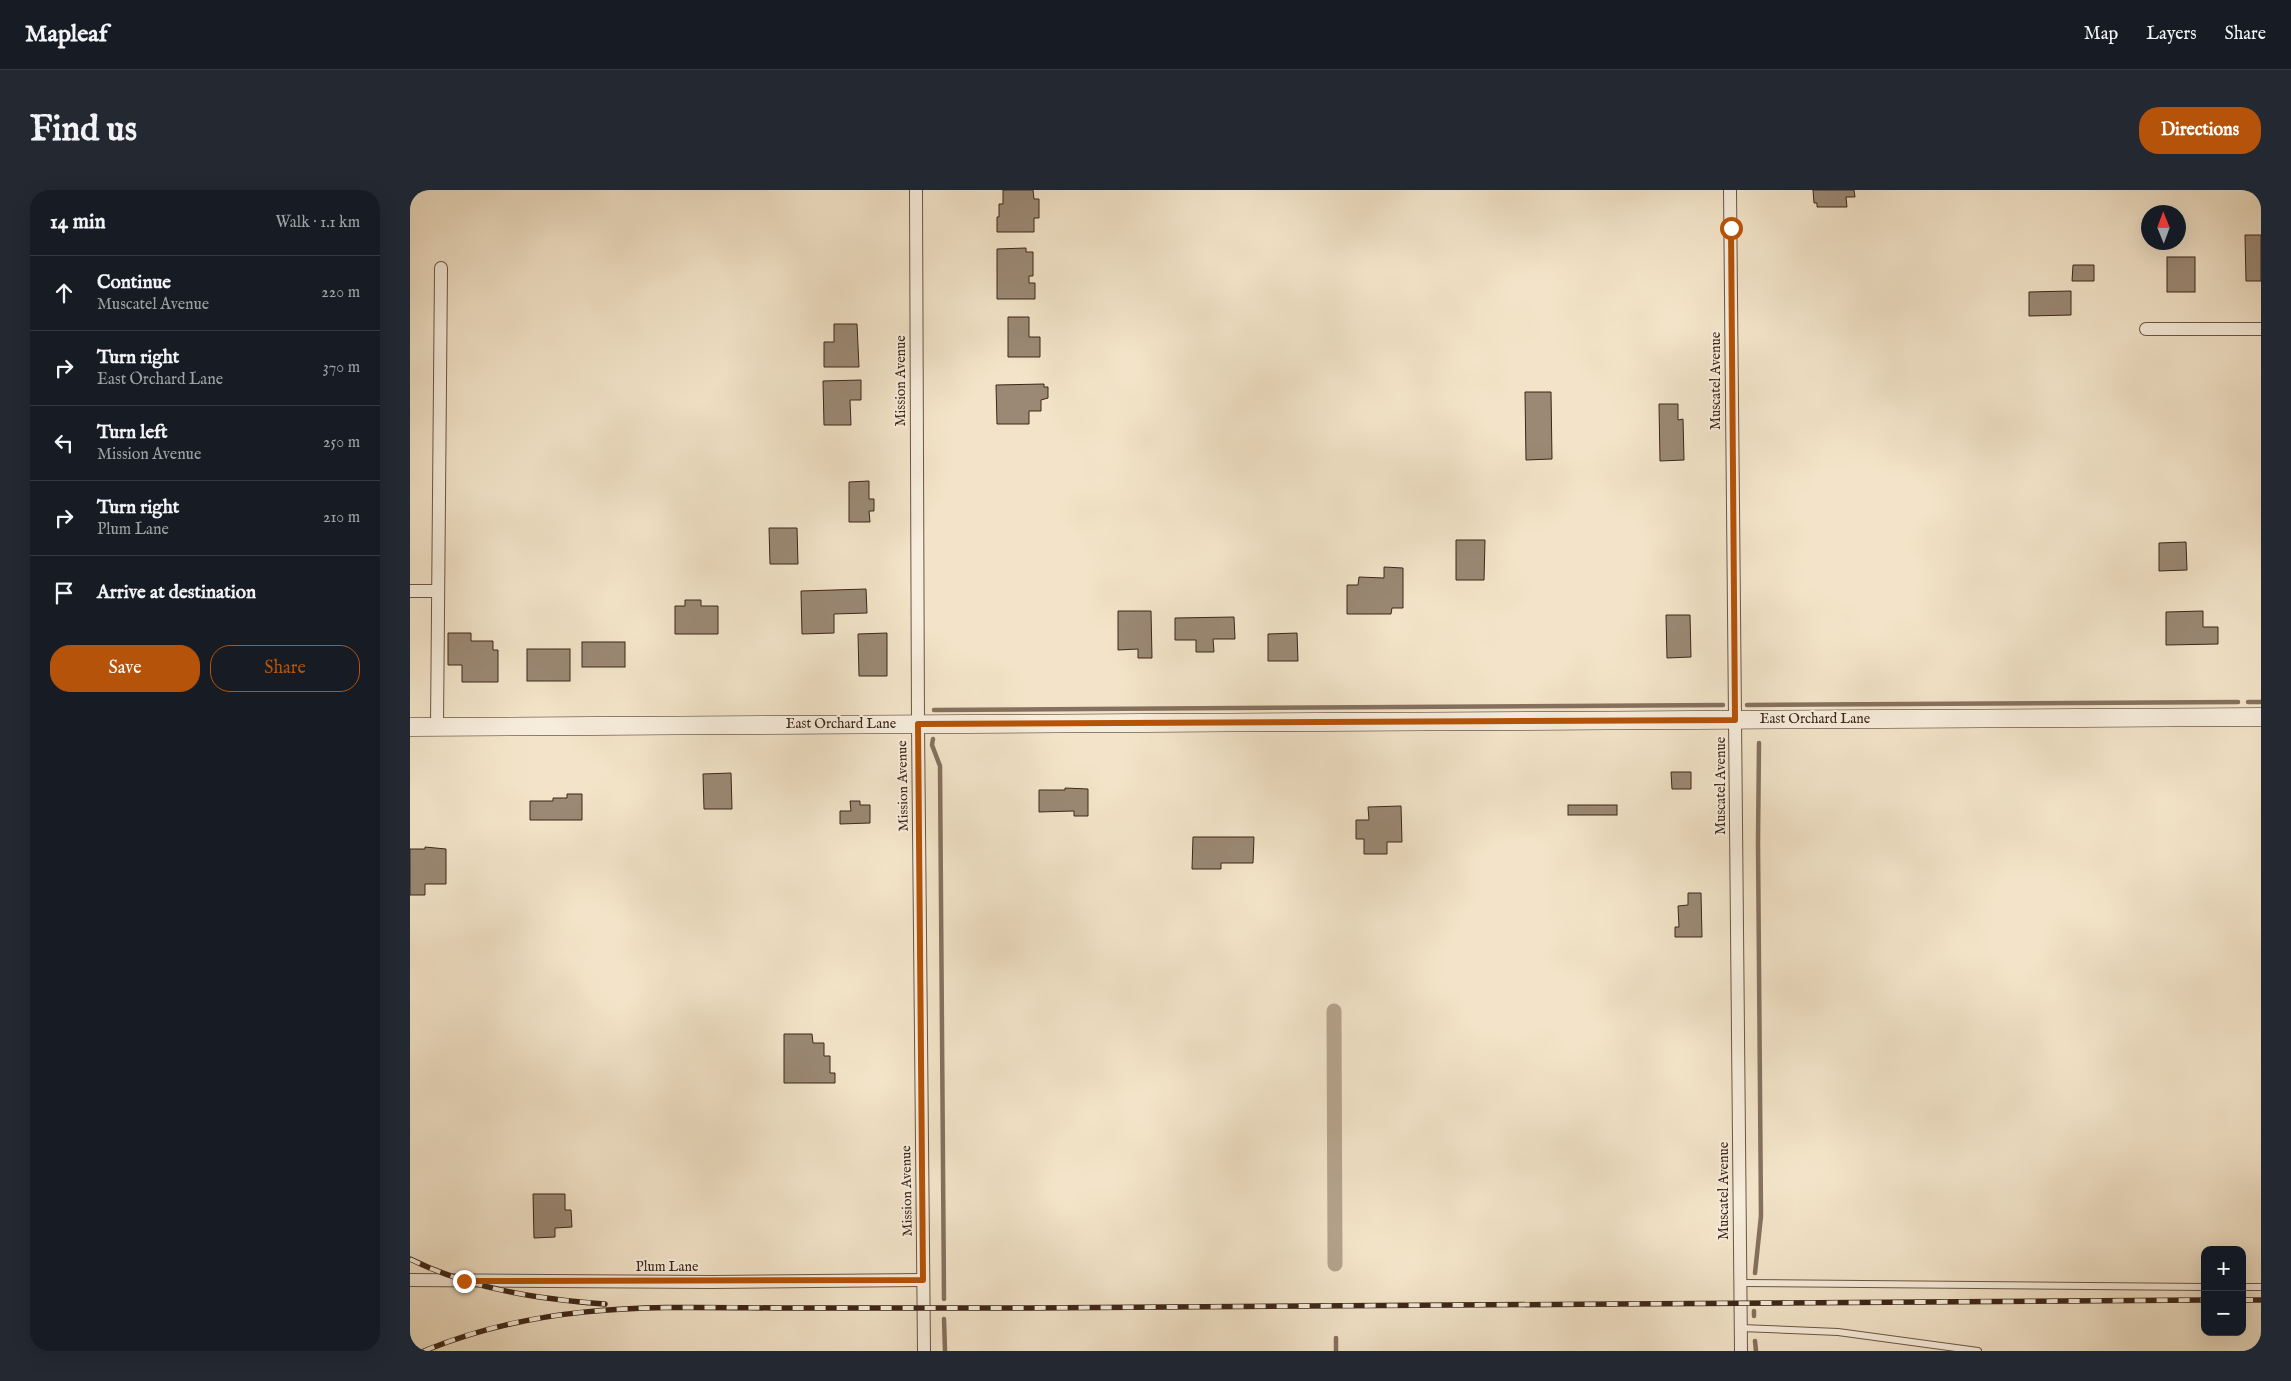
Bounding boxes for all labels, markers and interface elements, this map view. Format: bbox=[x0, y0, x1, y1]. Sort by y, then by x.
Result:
text: Mapleaf bbox=[25, 19, 107, 50]
text: Map bbox=[2084, 23, 2118, 46]
text: Layers bbox=[2146, 23, 2197, 46]
text: Share bbox=[2225, 23, 2266, 46]
button: Directions bbox=[2139, 107, 2261, 154]
text: Find us bbox=[30, 108, 137, 153]
north arrow bbox=[2141, 205, 2186, 250]
text: 14 min bbox=[50, 209, 106, 236]
text: Walk · 1.1 km bbox=[276, 213, 360, 233]
route start bbox=[1720, 217, 1743, 240]
text: Continue bbox=[97, 271, 171, 295]
icon: ahead bbox=[50, 279, 78, 307]
text: 220 m bbox=[321, 283, 360, 303]
text: Muscatel Avenue bbox=[97, 295, 209, 315]
street label: Muscatel Avenue bbox=[1707, 331, 1725, 430]
street label: Mission Avenue bbox=[892, 335, 910, 427]
text: Turn right bbox=[97, 346, 179, 370]
icon: right bbox=[50, 354, 78, 382]
text: 370 m bbox=[323, 358, 360, 378]
text: East Orchard Lane bbox=[97, 370, 223, 390]
text: Turn left bbox=[97, 421, 168, 445]
icon: left bbox=[50, 429, 78, 457]
text: 250 m bbox=[323, 433, 360, 453]
text: Mission Avenue bbox=[97, 445, 201, 465]
text: Turn right bbox=[97, 496, 179, 520]
icon: right bbox=[50, 504, 78, 532]
text: 210 m bbox=[323, 508, 360, 528]
text: Plum Lane bbox=[97, 520, 169, 540]
icon: arrive bbox=[50, 579, 78, 607]
text: Arrive at destination bbox=[97, 581, 256, 605]
button: Save bbox=[50, 645, 200, 692]
button: Share bbox=[210, 645, 360, 692]
street label: East Orchard Lane bbox=[1760, 710, 1871, 728]
street label: East Orchard Lane bbox=[786, 715, 897, 733]
street label: Muscatel Avenue bbox=[1712, 736, 1730, 835]
street label: Mission Avenue bbox=[893, 740, 913, 832]
street label: Muscatel Avenue bbox=[1715, 1141, 1733, 1240]
street label: Mission Avenue bbox=[897, 1145, 917, 1237]
map controls bbox=[2201, 1246, 2246, 1336]
button: + bbox=[2201, 1246, 2246, 1291]
street label: Plum Lane bbox=[636, 1258, 699, 1276]
route end bbox=[453, 1270, 476, 1293]
button: − bbox=[2201, 1291, 2246, 1336]

